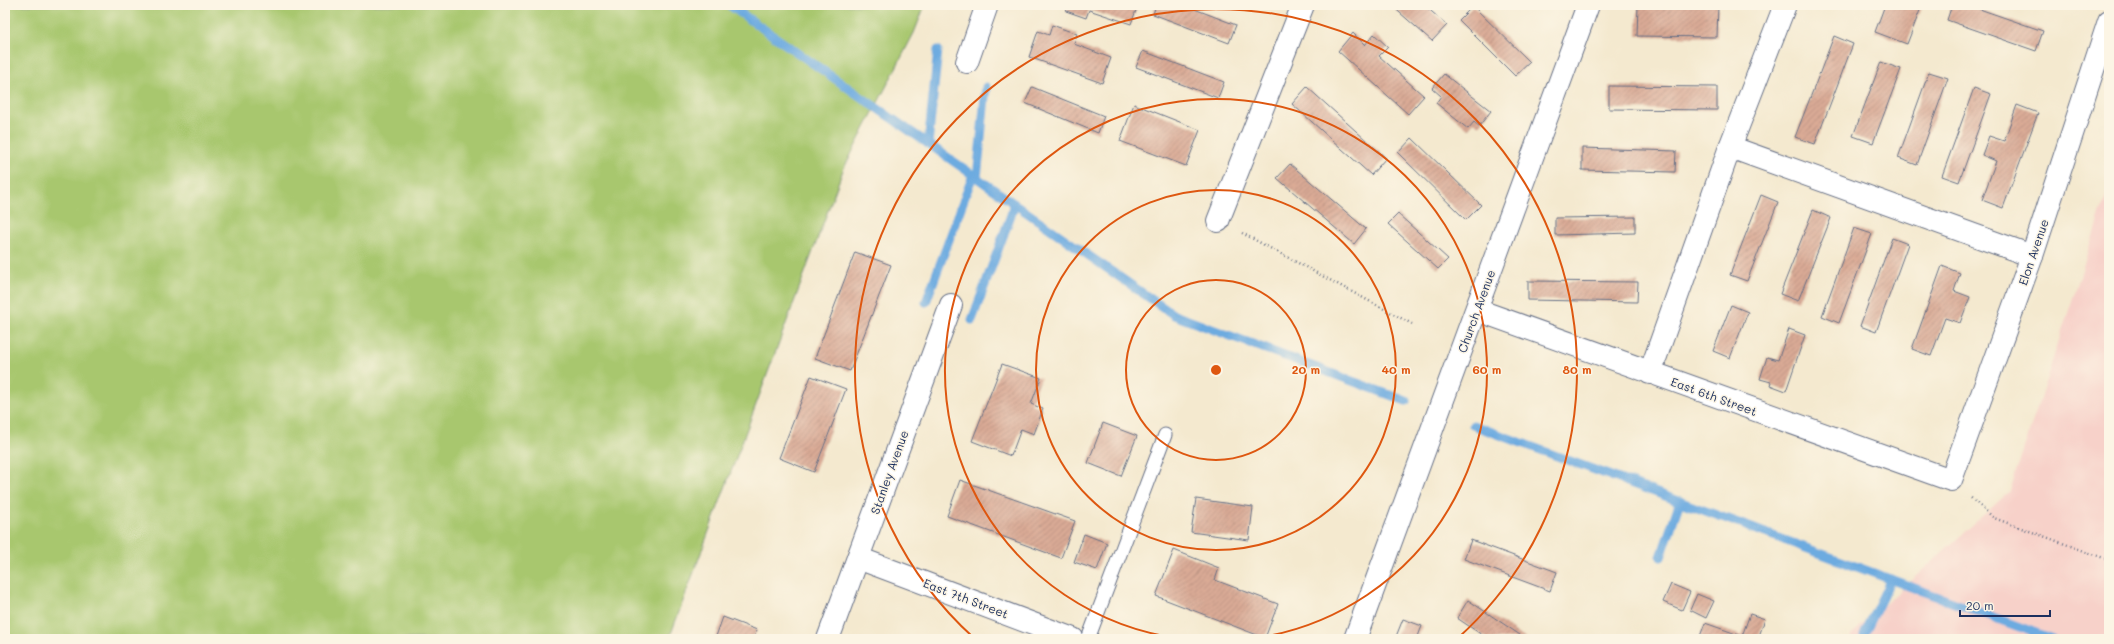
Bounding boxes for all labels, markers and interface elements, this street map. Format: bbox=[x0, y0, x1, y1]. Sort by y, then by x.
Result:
street label: Elon Avenue bbox=[2014, 217, 2052, 287]
street label: Church Avenue bbox=[1454, 267, 1498, 355]
text: 20 m bbox=[1292, 361, 1320, 377]
text: 40 m bbox=[1381, 361, 1411, 377]
text: 60 m bbox=[1473, 361, 1501, 377]
text: 80 m bbox=[1562, 361, 1592, 377]
centre of rings bbox=[1209, 363, 1223, 377]
street label: East 6th Street bbox=[1669, 373, 1759, 419]
street label: Stanley Avenue bbox=[866, 428, 912, 516]
street label: East 7th Street bbox=[921, 574, 1011, 622]
scale bar bbox=[1960, 592, 2050, 618]
text: 20 m bbox=[1966, 597, 1994, 613]

